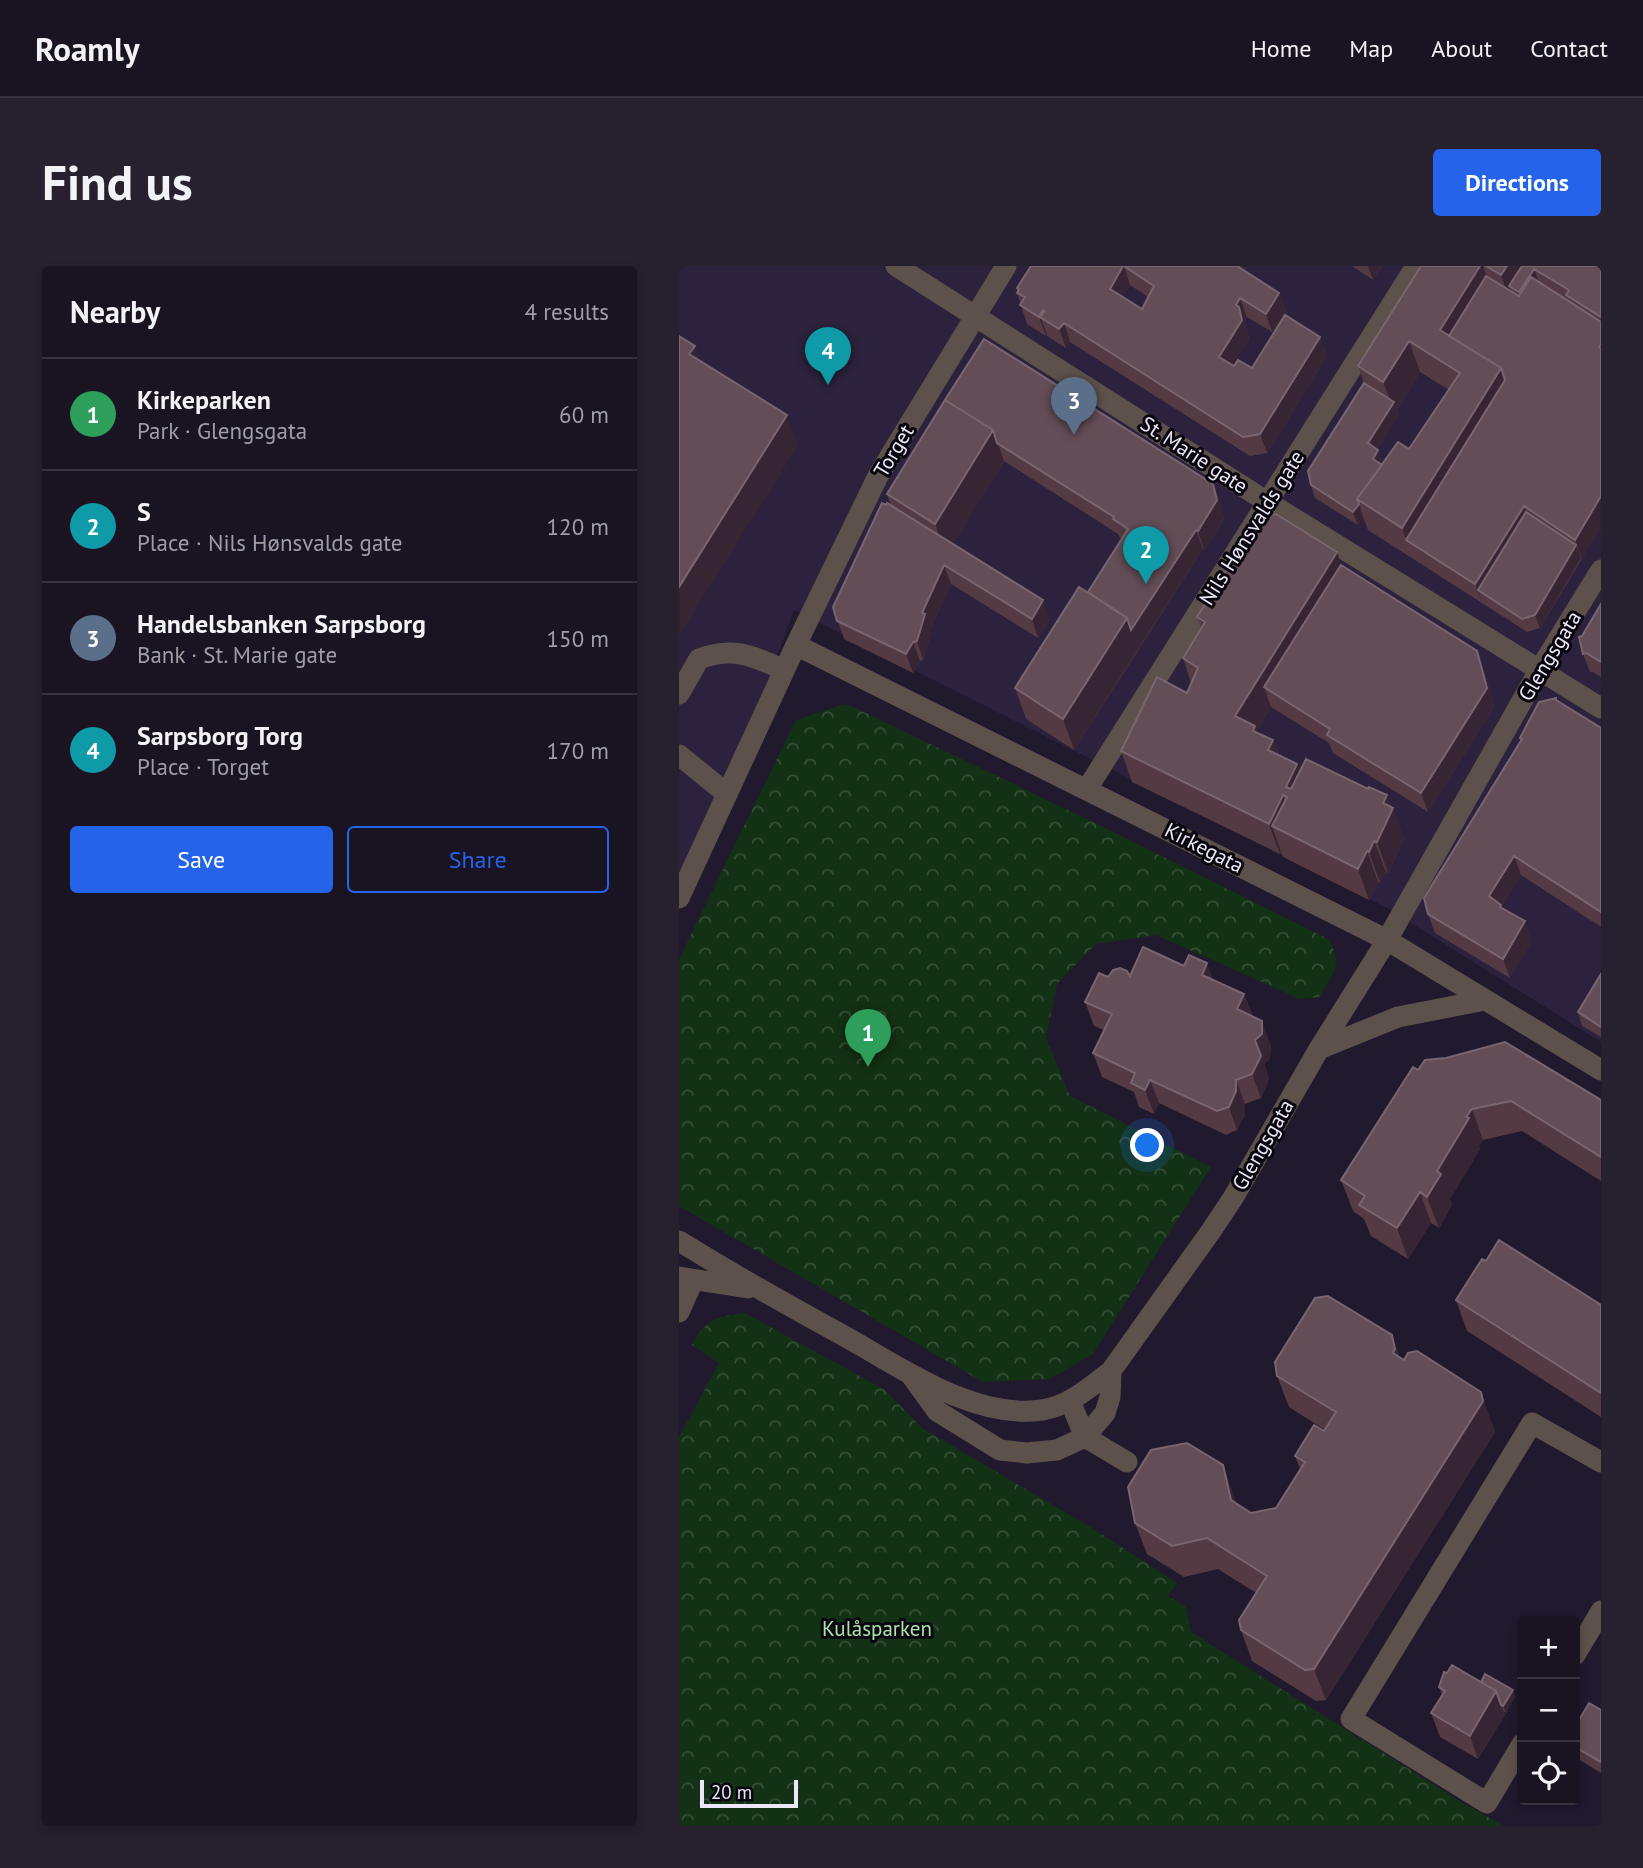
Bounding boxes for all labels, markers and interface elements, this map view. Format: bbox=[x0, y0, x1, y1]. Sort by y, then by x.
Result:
text: Roamly bbox=[35, 27, 139, 70]
text: Home bbox=[1251, 33, 1311, 64]
text: Map bbox=[1349, 33, 1393, 64]
text: About bbox=[1431, 33, 1492, 64]
text: Contact bbox=[1530, 33, 1608, 64]
button: Directions bbox=[1433, 149, 1601, 216]
text: Find us bbox=[42, 150, 193, 214]
text: Nearby bbox=[70, 292, 160, 331]
text: 4 results bbox=[525, 297, 609, 326]
pin: 4 bbox=[805, 327, 851, 385]
pin: 3 bbox=[1051, 377, 1097, 435]
text: Kirkeparken bbox=[137, 383, 271, 416]
text: 1 bbox=[86, 400, 100, 429]
text: 60 m bbox=[559, 400, 609, 429]
street label: St. Marie gate bbox=[1136, 410, 1253, 499]
text: Park · Glengsgata bbox=[137, 416, 307, 445]
street label: Torget bbox=[867, 420, 920, 482]
street label: Nils Hønsvalds gate bbox=[1193, 445, 1310, 610]
text: S bbox=[137, 495, 151, 528]
text: 2 bbox=[86, 512, 100, 541]
text: 120 m bbox=[547, 512, 609, 541]
pin: 2 bbox=[1123, 526, 1169, 584]
text: Place · Nils Hønsvalds gate bbox=[137, 528, 403, 557]
street label: Glengsgata bbox=[1512, 606, 1587, 706]
text: Handelsbanken Sarpsborg bbox=[137, 607, 426, 640]
text: 3 bbox=[86, 624, 100, 653]
text: 150 m bbox=[547, 624, 609, 653]
text: Bank · St. Marie gate bbox=[137, 640, 337, 669]
text: Sarpsborg Torg bbox=[137, 719, 303, 752]
text: 4 bbox=[86, 736, 100, 765]
text: 170 m bbox=[547, 736, 609, 765]
text: Place · Torget bbox=[137, 752, 269, 781]
street label: Kirkegata bbox=[1160, 816, 1248, 879]
button: Save bbox=[70, 826, 333, 893]
button: Share bbox=[347, 826, 609, 893]
pin: 1 bbox=[845, 1009, 891, 1067]
street label: Glengsgata bbox=[1226, 1094, 1299, 1195]
your location bbox=[1130, 1128, 1164, 1162]
park label: Kulåsparken bbox=[822, 1615, 932, 1642]
map controls bbox=[1517, 1616, 1580, 1805]
button: + bbox=[1517, 1616, 1580, 1679]
button: − bbox=[1517, 1679, 1580, 1742]
button: locate bbox=[1517, 1742, 1580, 1805]
scale bar bbox=[700, 1777, 798, 1809]
text: 20 m bbox=[711, 1780, 752, 1804]

